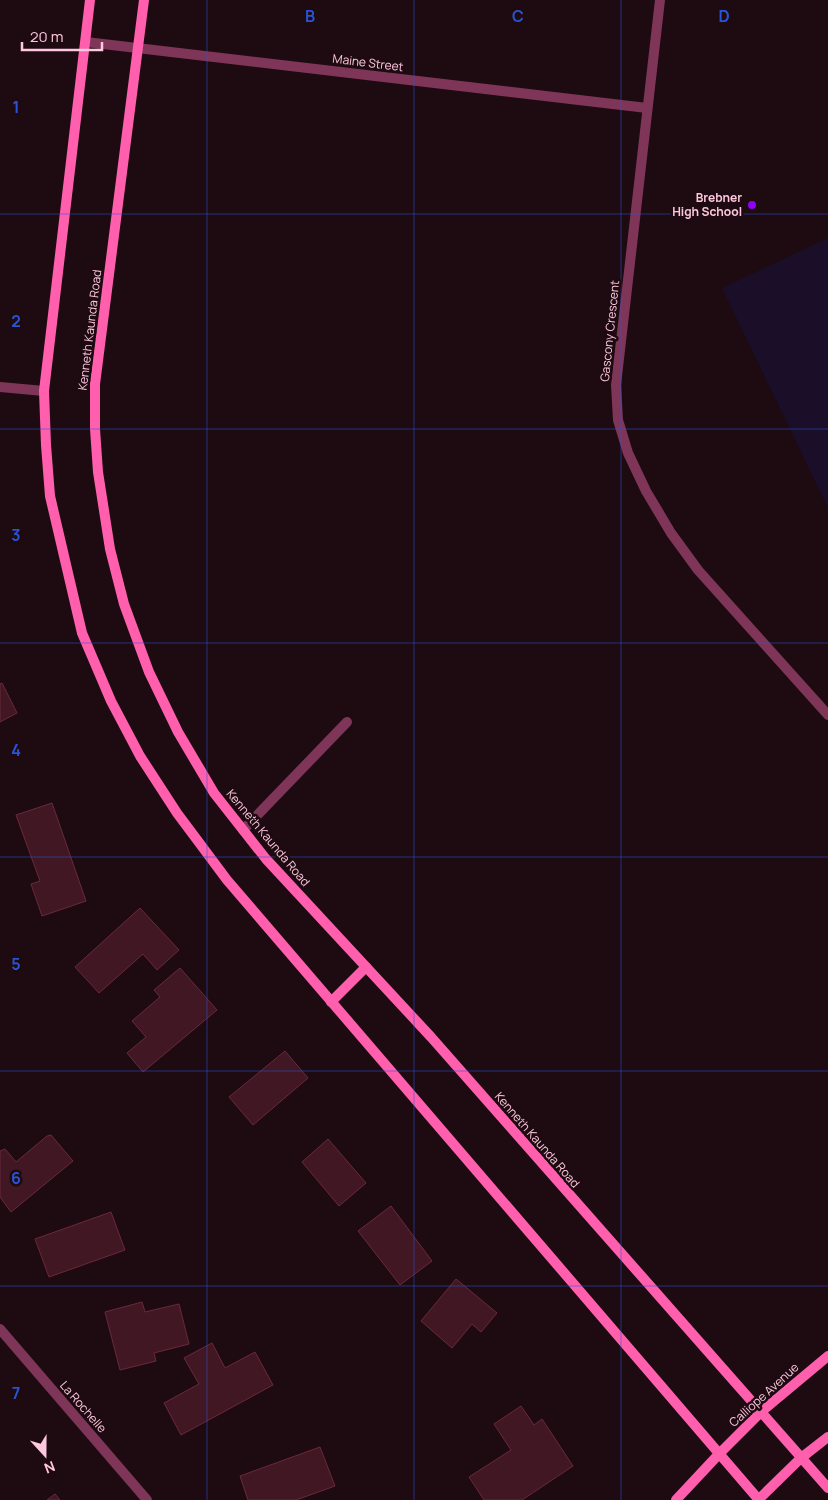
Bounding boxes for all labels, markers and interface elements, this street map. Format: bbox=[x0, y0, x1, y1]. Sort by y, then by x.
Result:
text: B bbox=[305, 5, 315, 27]
text: C bbox=[512, 5, 524, 27]
text: D bbox=[718, 5, 730, 27]
scale bar bbox=[22, 20, 102, 52]
text: 20 m bbox=[30, 26, 63, 47]
street label: Maine Street bbox=[332, 50, 405, 75]
text: 1 bbox=[12, 96, 20, 118]
place label: Brebner High School bbox=[672, 189, 742, 220]
marker: Brebner High School bbox=[746, 199, 758, 211]
street label: Kenneth Kaunda Road bbox=[74, 269, 105, 391]
street label: Gascony Crescent bbox=[596, 279, 623, 383]
text: 2 bbox=[11, 310, 21, 332]
text: 3 bbox=[11, 524, 21, 546]
text: 4 bbox=[11, 739, 21, 761]
street label: Kenneth Kaunda Road bbox=[223, 786, 314, 890]
text: 5 bbox=[11, 953, 21, 975]
street label: Kenneth Kaunda Road bbox=[491, 1088, 584, 1191]
text: 6 bbox=[11, 1167, 21, 1189]
street label: Calliope Avenue bbox=[725, 1359, 802, 1431]
street label: La Rochelle bbox=[56, 1377, 111, 1436]
text: 7 bbox=[12, 1382, 20, 1404]
north arrow bbox=[20, 1430, 70, 1480]
text: N bbox=[42, 1457, 58, 1478]

